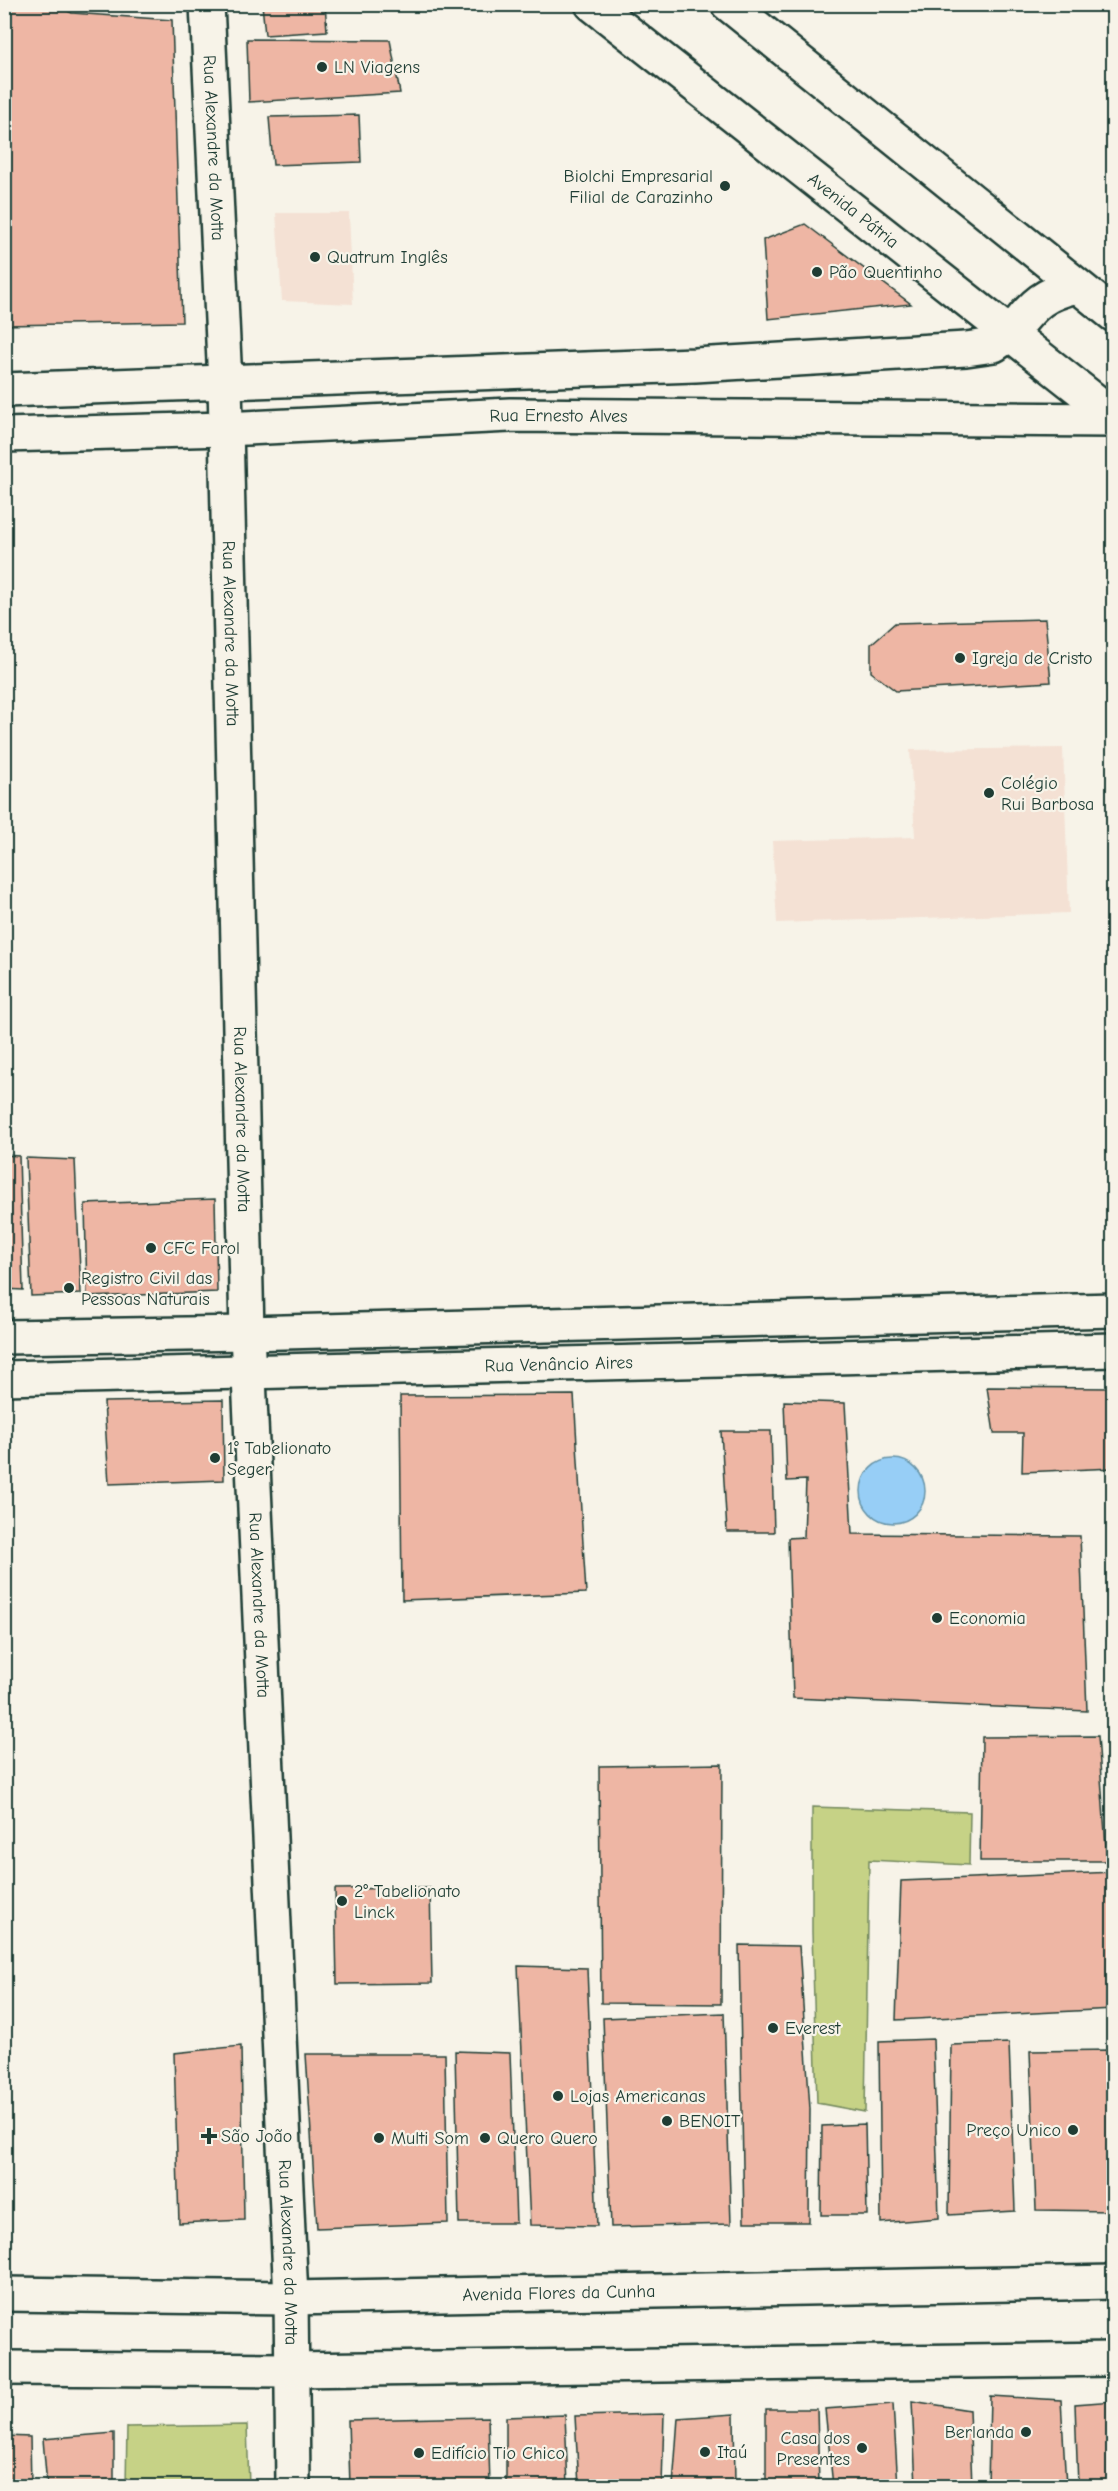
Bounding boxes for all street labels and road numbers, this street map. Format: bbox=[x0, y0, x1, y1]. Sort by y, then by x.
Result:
street label: Rua Alexandre da Motta bbox=[199, 54, 229, 241]
street label: Avenida Pátria bbox=[804, 168, 903, 253]
street label: Rua Ernesto Alves bbox=[489, 404, 628, 426]
street label: Rua Alexandre da Motta bbox=[218, 540, 243, 727]
street label: Rua Alexandre da Motta bbox=[229, 1026, 255, 1213]
street label: Rua Venâncio Aires bbox=[484, 1352, 633, 1376]
street label: Rua Alexandre da Motta bbox=[245, 1512, 274, 1698]
street label: Rua Alexandre da Motta bbox=[274, 2159, 302, 2345]
street label: Avenida Flores da Cunha bbox=[462, 2280, 656, 2305]

